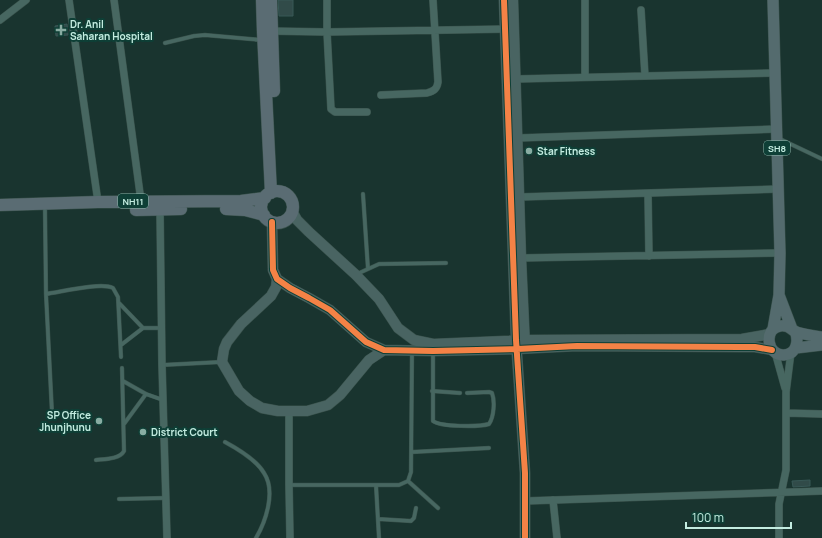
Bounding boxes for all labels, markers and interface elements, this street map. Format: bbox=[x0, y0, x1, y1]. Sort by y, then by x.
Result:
place label: Dr. Anil Saharan Hospital bbox=[70, 17, 153, 43]
marker: Dr. Anil Saharan Hospital bbox=[55, 24, 67, 36]
road number: SH8 bbox=[764, 141, 790, 155]
place label: Star Fitness bbox=[537, 144, 596, 158]
marker: Star Fitness bbox=[524, 146, 534, 156]
road number: NH11 bbox=[118, 194, 148, 208]
place label: SP Office Jhunjhunu bbox=[39, 408, 91, 434]
marker: SP Office Jhunjhunu bbox=[94, 416, 104, 426]
place label: District Court bbox=[151, 425, 218, 439]
marker: District Court bbox=[138, 427, 148, 437]
scale bar bbox=[686, 504, 791, 530]
text: 100 m bbox=[692, 509, 724, 526]

